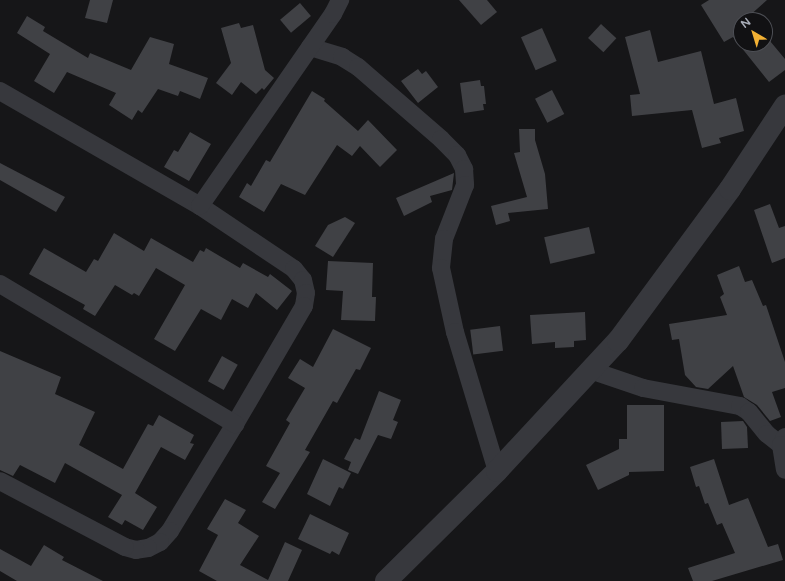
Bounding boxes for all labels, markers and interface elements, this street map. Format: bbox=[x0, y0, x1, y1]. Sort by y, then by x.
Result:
north arrow bbox=[733, 12, 773, 52]
text: N bbox=[738, 15, 753, 31]

